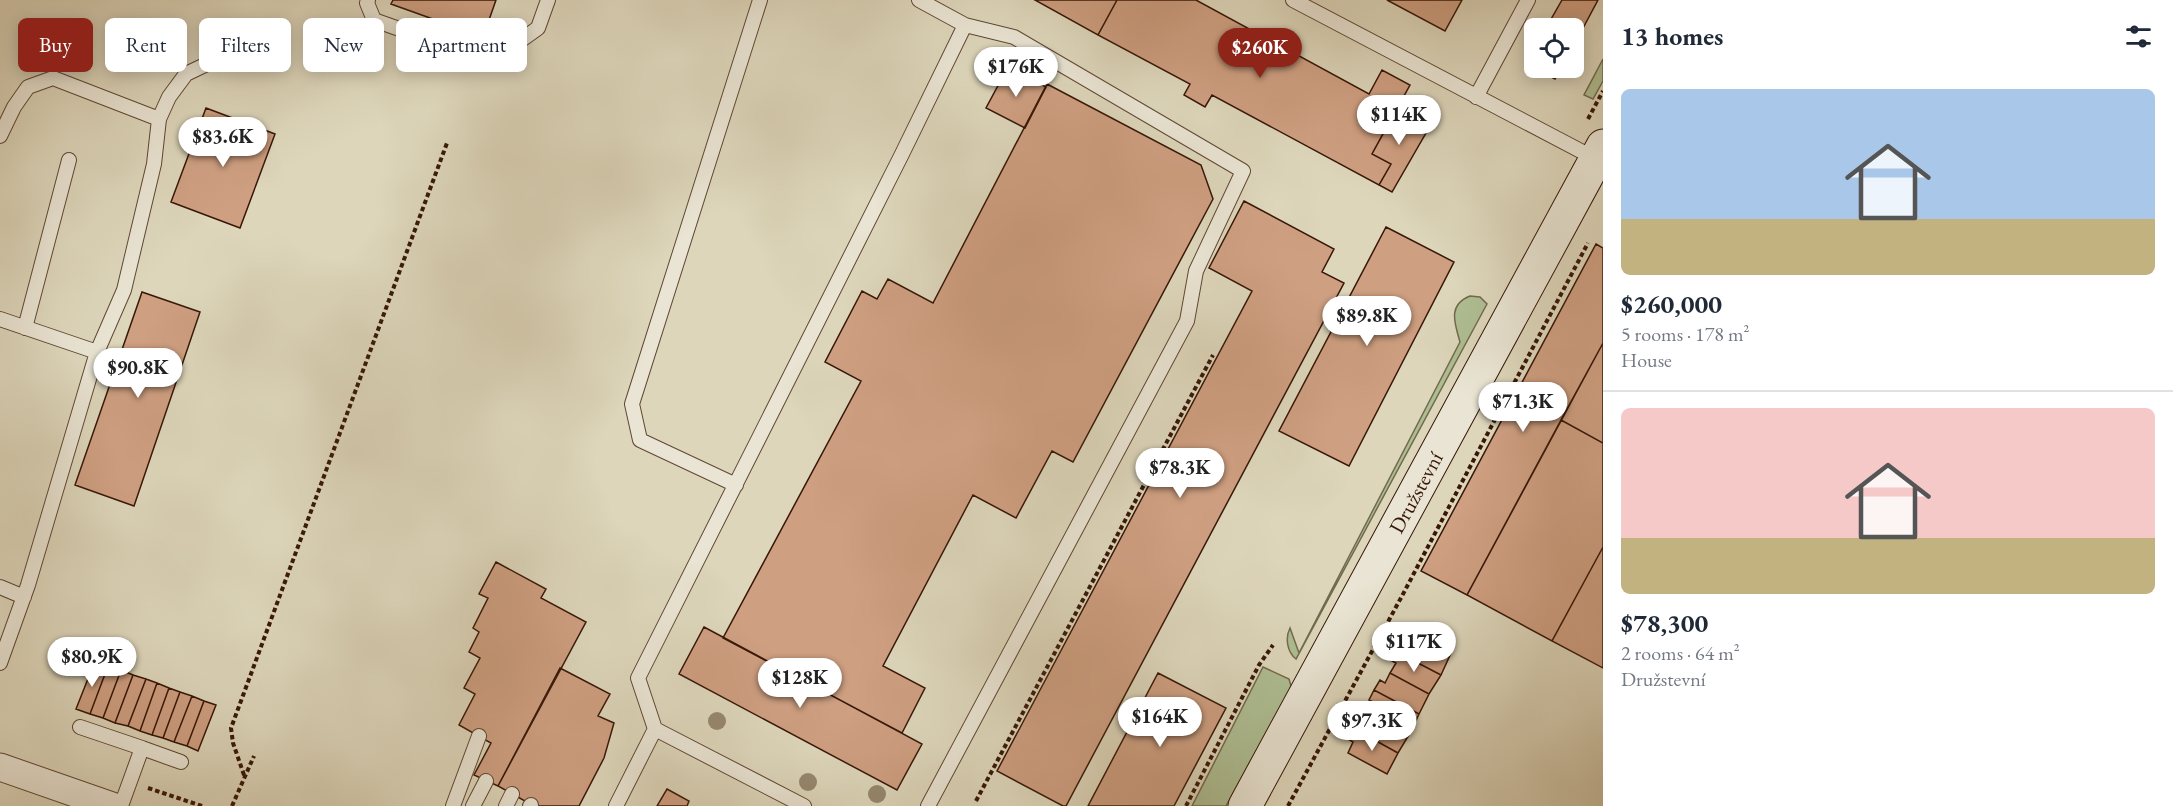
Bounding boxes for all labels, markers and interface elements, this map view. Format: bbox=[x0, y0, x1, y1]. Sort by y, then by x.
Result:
chip: Buy bbox=[18, 18, 93, 72]
chip: Rent bbox=[105, 18, 187, 72]
chip: Filters bbox=[199, 18, 291, 72]
chip: New bbox=[303, 18, 384, 72]
chip: Apartment bbox=[396, 18, 527, 72]
map controls bbox=[1524, 18, 1584, 78]
button: locate bbox=[1524, 18, 1584, 78]
text: 13 homes bbox=[1621, 19, 1723, 53]
icon: filters bbox=[2122, 20, 2155, 53]
pin: $260K bbox=[1218, 28, 1302, 79]
text: $260K bbox=[1232, 34, 1288, 60]
pin: $176K bbox=[974, 47, 1058, 98]
text: $176K bbox=[988, 53, 1044, 79]
pin: $114K bbox=[1357, 95, 1441, 146]
text: $114K bbox=[1371, 101, 1427, 127]
pin: $83.6K bbox=[174, 117, 272, 168]
text: $83.6K bbox=[192, 123, 254, 149]
icon: home bbox=[1834, 128, 1942, 236]
text: $260,000 bbox=[1621, 287, 1722, 321]
pin: $89.8K bbox=[1318, 296, 1416, 347]
text: $89.8K bbox=[1336, 302, 1398, 328]
text: 5 rooms · 178 m² bbox=[1621, 321, 1749, 347]
text: House bbox=[1621, 347, 1672, 373]
pin: $90.8K bbox=[89, 348, 187, 399]
text: $90.8K bbox=[107, 354, 169, 380]
pin: $71.3K bbox=[1474, 382, 1572, 433]
text: $71.3K bbox=[1492, 388, 1554, 414]
street label: Družstevní bbox=[1382, 446, 1449, 538]
icon: home bbox=[1834, 447, 1942, 555]
pin: $78.3K bbox=[1131, 448, 1229, 499]
text: $78.3K bbox=[1149, 454, 1211, 480]
text: $78,300 bbox=[1621, 606, 1708, 640]
pin: $117K bbox=[1372, 622, 1456, 673]
text: $117K bbox=[1386, 628, 1442, 654]
pin: $80.9K bbox=[43, 637, 141, 688]
text: 2 rooms · 64 m² bbox=[1621, 640, 1740, 666]
text: $80.9K bbox=[61, 643, 123, 669]
pin: $128K bbox=[758, 658, 842, 709]
text: $128K bbox=[772, 664, 828, 690]
text: Družstevní bbox=[1621, 666, 1706, 692]
pin: $164K bbox=[1118, 697, 1202, 748]
pin: $97.3K bbox=[1323, 701, 1421, 752]
text: $164K bbox=[1132, 703, 1188, 729]
text: $97.3K bbox=[1341, 707, 1403, 733]

